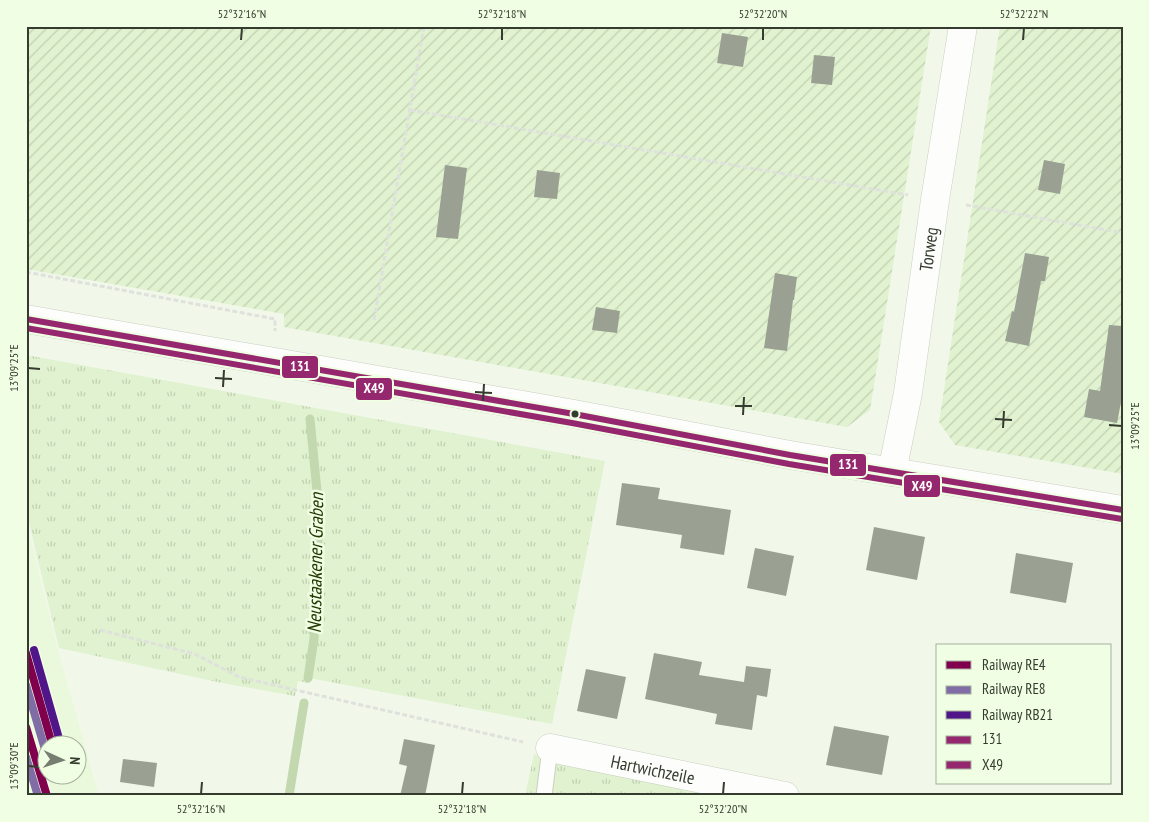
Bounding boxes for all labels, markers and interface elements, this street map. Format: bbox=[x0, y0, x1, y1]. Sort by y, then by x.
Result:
text: 52°32'16"N bbox=[218, 6, 266, 21]
text: 52°32'18"N bbox=[478, 6, 526, 21]
text: 52°32'20"N bbox=[739, 6, 787, 21]
text: 52°32'22"N bbox=[1000, 6, 1048, 21]
street label: Torweg bbox=[914, 225, 943, 273]
text: 13°09'25"E bbox=[6, 344, 21, 392]
line badge: 131 bbox=[281, 355, 319, 379]
text: 131 bbox=[290, 357, 310, 375]
line badge: X49 bbox=[355, 377, 393, 401]
text: X49 bbox=[364, 379, 385, 397]
text: 13°09'25"E bbox=[1127, 402, 1142, 450]
unlabelled marker bbox=[570, 409, 580, 419]
line badge: 131 bbox=[829, 453, 867, 477]
text: 131 bbox=[838, 455, 858, 473]
line badge: X49 bbox=[903, 474, 941, 498]
text: X49 bbox=[912, 477, 933, 495]
water label: Neustaakener Graben bbox=[302, 491, 328, 633]
legend bbox=[936, 644, 1112, 784]
text: Railway RE4 bbox=[982, 655, 1046, 674]
text: Railway RE8 bbox=[982, 679, 1046, 698]
text: Railway RB21 bbox=[982, 705, 1053, 724]
text: 131 bbox=[982, 729, 1002, 748]
north arrow bbox=[38, 734, 88, 784]
text: 13°09'30"E bbox=[6, 742, 21, 790]
street label: Hartwichzeile bbox=[609, 749, 697, 789]
text: X49 bbox=[982, 755, 1003, 774]
text: N bbox=[66, 756, 84, 765]
text: 52°32'16"N bbox=[177, 801, 225, 816]
text: 52°32'18"N bbox=[438, 801, 486, 816]
text: 52°32'20"N bbox=[699, 801, 747, 816]

